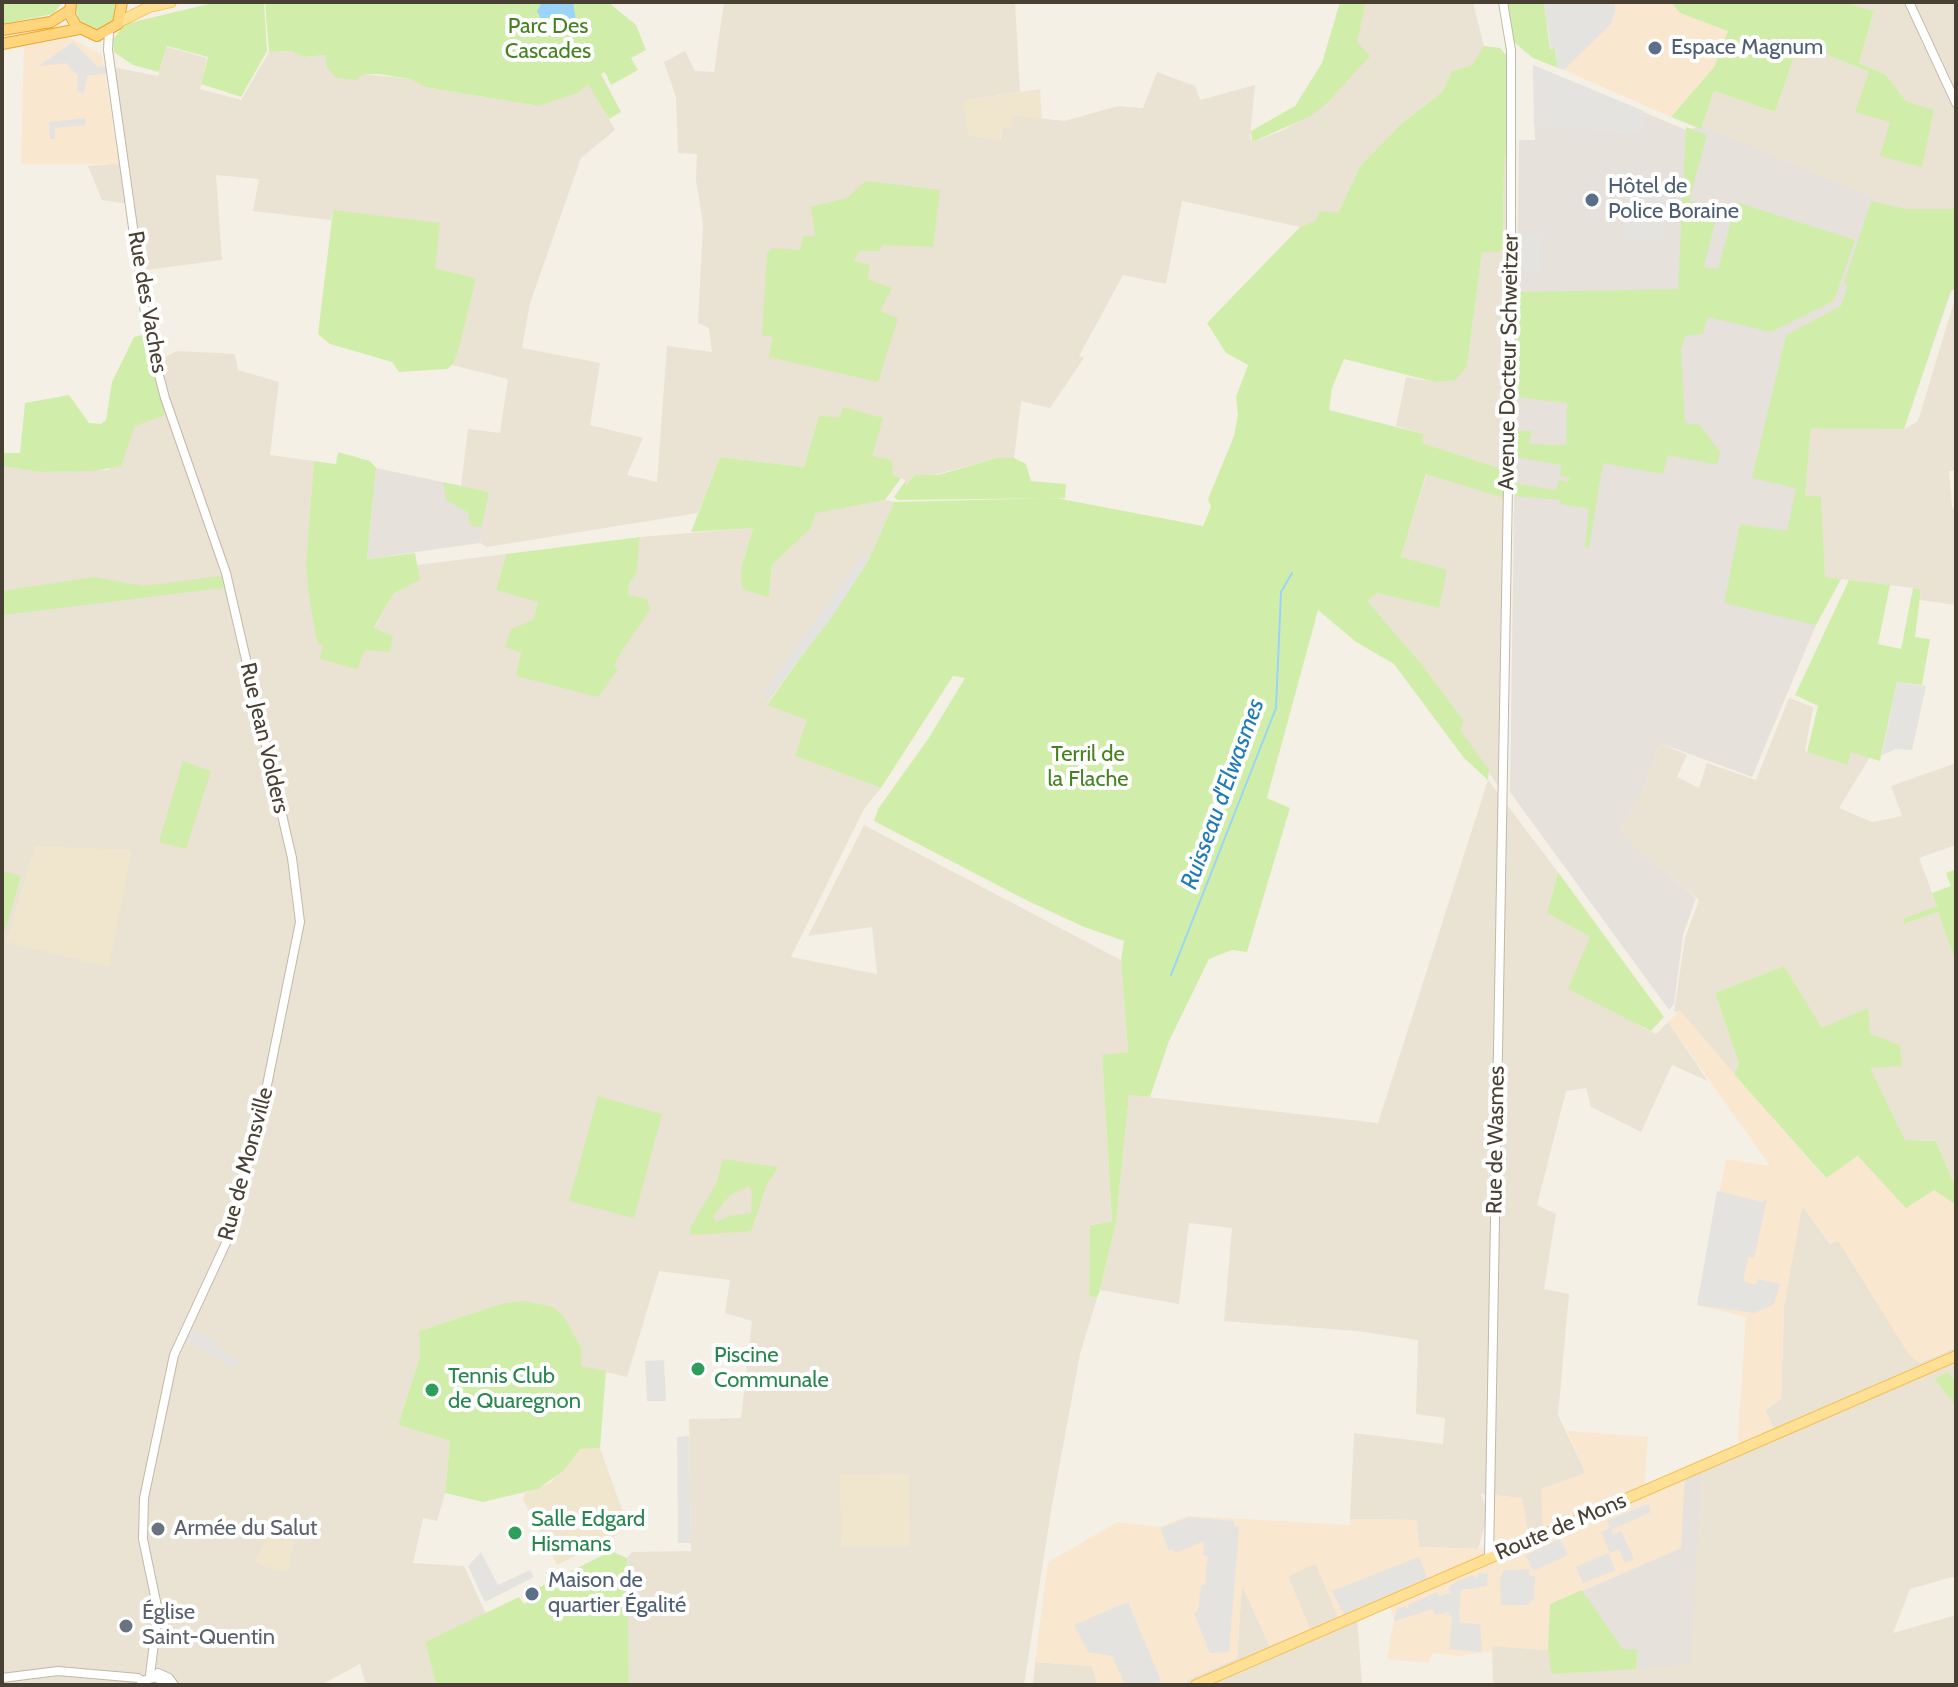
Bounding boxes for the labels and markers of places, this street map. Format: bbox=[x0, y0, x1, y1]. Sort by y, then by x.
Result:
place label: Espace Magnum bbox=[1671, 35, 1823, 61]
marker: Espace Magnum bbox=[1646, 39, 1664, 57]
place label: Hôtel de Police Boraine bbox=[1608, 174, 1739, 226]
marker: Hôtel de Police Boraine bbox=[1583, 191, 1601, 209]
place label: Piscine Communale bbox=[714, 1343, 829, 1394]
marker: Piscine Communale bbox=[689, 1360, 707, 1378]
place label: Tennis Club de Quaregnon bbox=[448, 1364, 581, 1416]
marker: Tennis Club de Quaregnon bbox=[423, 1381, 441, 1399]
place label: Salle Edgard Hismans bbox=[531, 1507, 645, 1558]
place label: Armée du Salut bbox=[174, 1516, 318, 1542]
marker: Armée du Salut bbox=[149, 1520, 167, 1538]
marker: Salle Edgard Hismans bbox=[506, 1524, 524, 1542]
place label: Maison de quartier Égalité bbox=[548, 1568, 686, 1620]
marker: Maison de quartier Égalité bbox=[523, 1585, 541, 1603]
place label: Église Saint-Quentin bbox=[142, 1600, 275, 1652]
marker: Église Saint-Quentin bbox=[117, 1617, 135, 1635]

